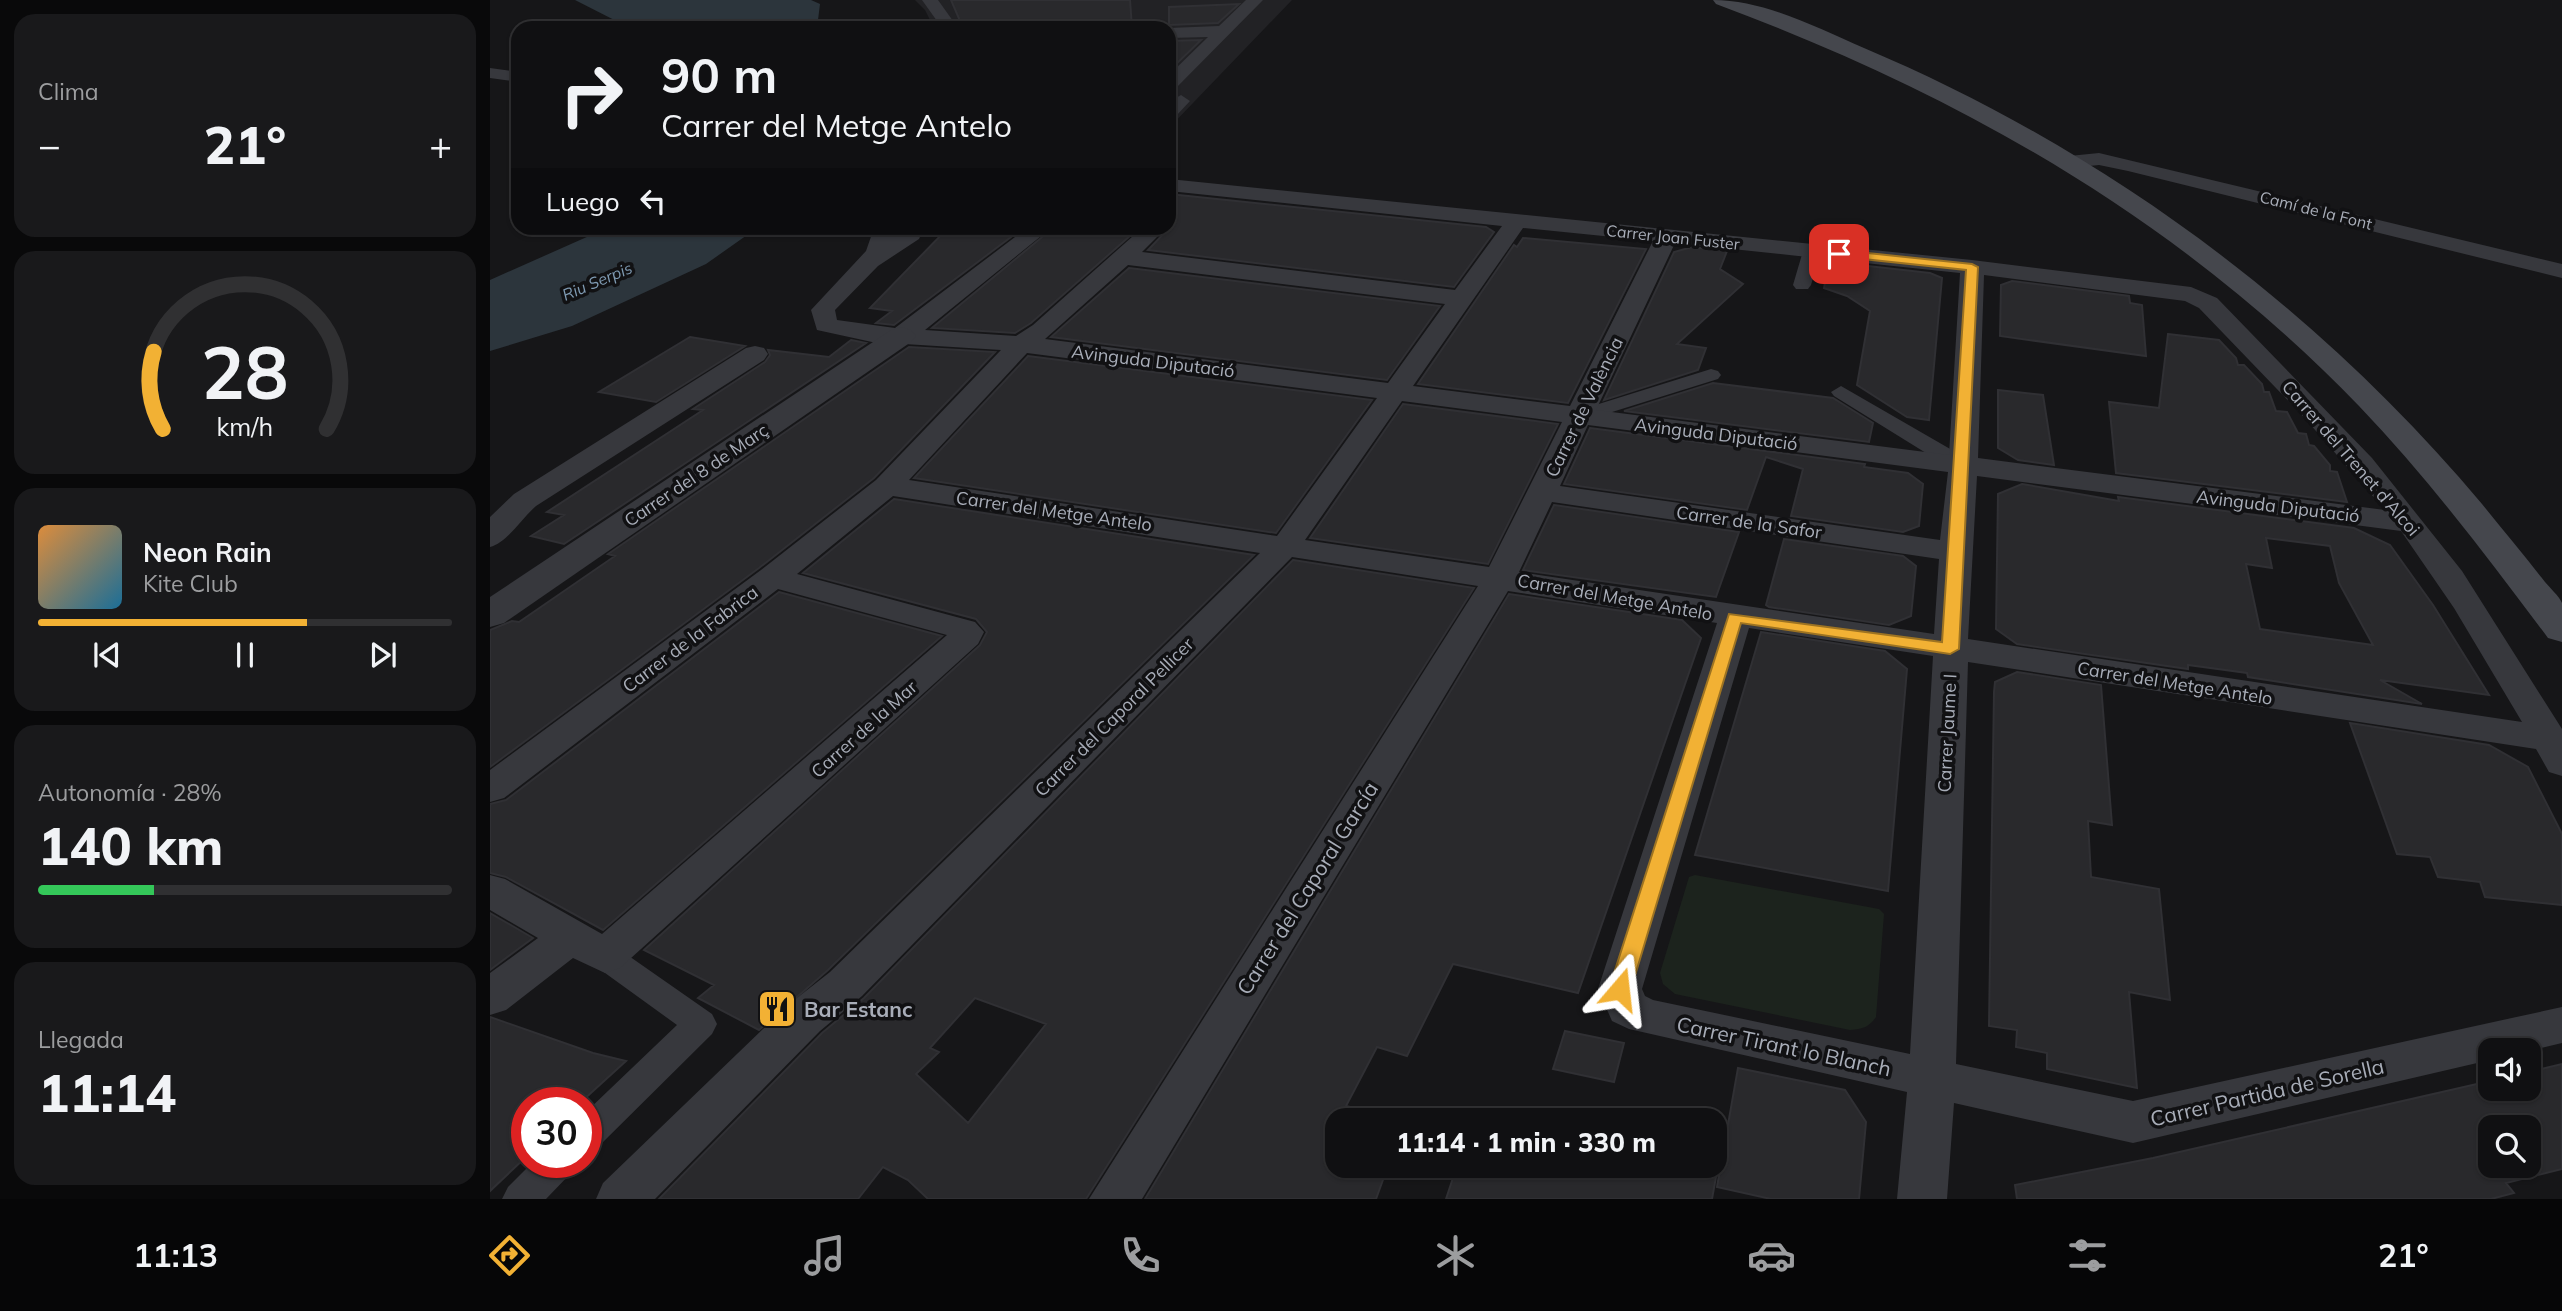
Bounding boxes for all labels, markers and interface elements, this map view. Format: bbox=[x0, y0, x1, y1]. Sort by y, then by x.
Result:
text: 90 m bbox=[661, 44, 777, 105]
icon: right bbox=[546, 49, 637, 140]
text: Clima bbox=[38, 77, 99, 106]
text: Carrer del Metge Antelo bbox=[661, 105, 1012, 145]
text: 21° bbox=[204, 112, 286, 177]
text: − bbox=[38, 121, 61, 169]
text: + bbox=[429, 121, 452, 169]
icon: left bbox=[634, 182, 672, 220]
text: Luego bbox=[546, 185, 620, 218]
street label: Camí de la Font bbox=[2258, 186, 2375, 234]
street label: Carrer Joan Fuster bbox=[1605, 220, 1741, 254]
pin bbox=[1809, 224, 1869, 284]
icon: arrive bbox=[1820, 235, 1858, 273]
water label: Riu Serpis bbox=[559, 257, 635, 305]
text: 28 bbox=[201, 326, 289, 417]
street label: Carrer de València bbox=[1540, 333, 1628, 481]
street label: Avinguda Diputació bbox=[1070, 340, 1236, 382]
street label: Carrer del Trenet d'Alcoi bbox=[2277, 375, 2425, 541]
text: km/h bbox=[217, 410, 273, 441]
street label: Avinguda Diputació bbox=[1633, 413, 1799, 455]
street label: Carrer del 8 de Març bbox=[620, 418, 772, 532]
street label: Avinguda Diputació bbox=[2195, 485, 2361, 527]
street label: Carrer del Metge Antelo bbox=[955, 486, 1153, 536]
street label: Carrer de la Safor bbox=[1675, 500, 1824, 544]
text: Neon Rain bbox=[143, 536, 272, 569]
text: Kite Club bbox=[143, 569, 238, 598]
street label: Carrer del Metge Antelo bbox=[1516, 569, 1714, 625]
street label: Carrer de la Fabrica bbox=[618, 581, 762, 697]
street label: Carrer del Caporal Pellicer bbox=[1030, 632, 1199, 801]
icon: previous bbox=[88, 636, 126, 674]
icon: pause bbox=[226, 636, 264, 674]
icon: next bbox=[364, 636, 402, 674]
street label: Carrer del Metge Antelo bbox=[2076, 656, 2274, 710]
street label: Carrer Jaume I bbox=[1932, 673, 1962, 793]
street label: Carrer de la Mar bbox=[806, 675, 922, 783]
street label: Carrer del Caporal García bbox=[1231, 777, 1383, 999]
text: Autonomía · 28% bbox=[38, 778, 222, 807]
text: 140 km bbox=[38, 813, 223, 878]
position arrow bbox=[1583, 952, 1657, 1026]
restaurant icon: Bar Estanc bbox=[756, 988, 798, 1030]
place label: Bar Estanc bbox=[804, 996, 913, 1022]
street label: Carrer Tirant lo Blanch bbox=[1674, 1011, 1894, 1081]
text: Llegada bbox=[38, 1025, 124, 1054]
map controls bbox=[2478, 1038, 2541, 1178]
button: sound bbox=[2478, 1038, 2541, 1101]
street label: Carrer Partida de Sorella bbox=[2147, 1052, 2387, 1132]
text: 11:14 bbox=[38, 1060, 176, 1125]
speed limit sign: 30 bbox=[511, 1087, 602, 1178]
button: search bbox=[2478, 1115, 2541, 1178]
text: 11:14 · 1 min · 330 m bbox=[1396, 1126, 1656, 1159]
icon: directions bbox=[485, 1231, 534, 1280]
icon: music bbox=[800, 1231, 849, 1280]
icon: phone bbox=[1116, 1231, 1165, 1280]
icon: climate bbox=[1431, 1231, 1480, 1280]
icon: car bbox=[1747, 1231, 1796, 1280]
icon: filters bbox=[2063, 1231, 2112, 1280]
text: 11:13 bbox=[133, 1235, 218, 1275]
text: 21° bbox=[2378, 1235, 2429, 1275]

